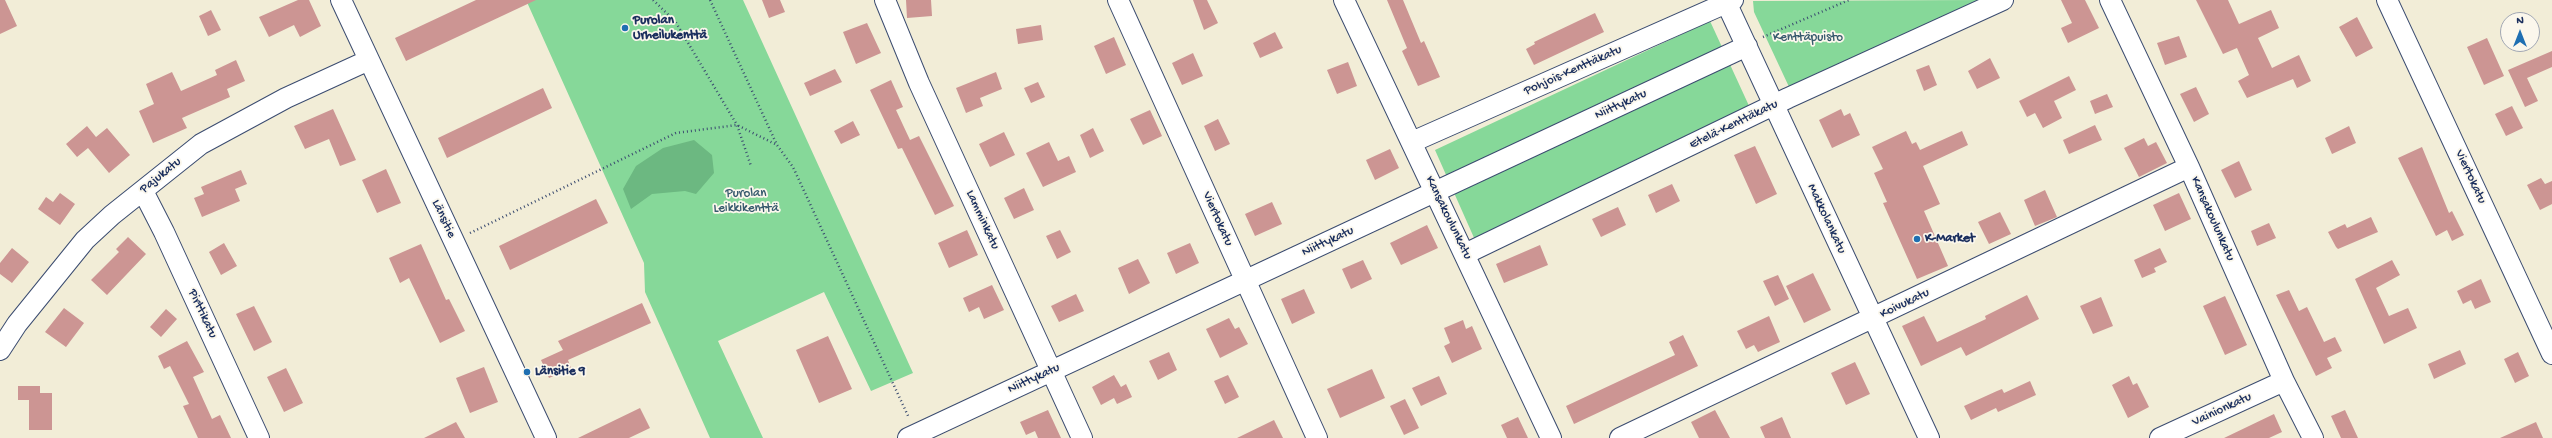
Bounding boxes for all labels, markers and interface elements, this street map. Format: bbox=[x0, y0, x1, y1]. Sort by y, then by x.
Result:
north arrow bbox=[2500, 12, 2540, 52]
place label: Purolan Urheilukenttä bbox=[633, 13, 707, 44]
text: N bbox=[2516, 15, 2524, 27]
marker: Purolan Urheilukenttä bbox=[620, 23, 630, 33]
park label: Kenttäpuisto bbox=[1773, 30, 1843, 46]
street label: Pohjois-Kenttäkatu bbox=[1522, 42, 1624, 100]
street label: Niittykatu bbox=[1593, 86, 1649, 124]
street label: Etelä-Kenttäkatu bbox=[1687, 97, 1781, 153]
street label: Viertokatu bbox=[2451, 147, 2489, 207]
street label: Pajukatu bbox=[137, 155, 185, 197]
street label: Kansakoulunkatu bbox=[1421, 174, 1475, 262]
street label: Kansakoulunkatu bbox=[2186, 174, 2238, 264]
street label: Makkolankatu bbox=[1803, 182, 1849, 256]
park label: Purolan Leikkikenttä bbox=[713, 186, 779, 217]
street label: Lamminkatu bbox=[961, 188, 1003, 252]
street label: Viertokatu bbox=[1198, 189, 1236, 249]
street label: Länsitie bbox=[427, 197, 459, 241]
street label: Niittykatu bbox=[1300, 223, 1356, 261]
place label: K-Market bbox=[1925, 231, 1975, 247]
marker: K-Market bbox=[1912, 234, 1922, 244]
street label: Koivukatu bbox=[1878, 285, 1932, 323]
street label: Pirttikatu bbox=[184, 287, 220, 341]
street label: Niittykatu bbox=[1006, 360, 1062, 398]
place label: Länsitie 9 bbox=[535, 364, 585, 380]
marker: Länsitie 9 bbox=[522, 367, 532, 377]
street label: Vainionkatu bbox=[2190, 389, 2254, 431]

